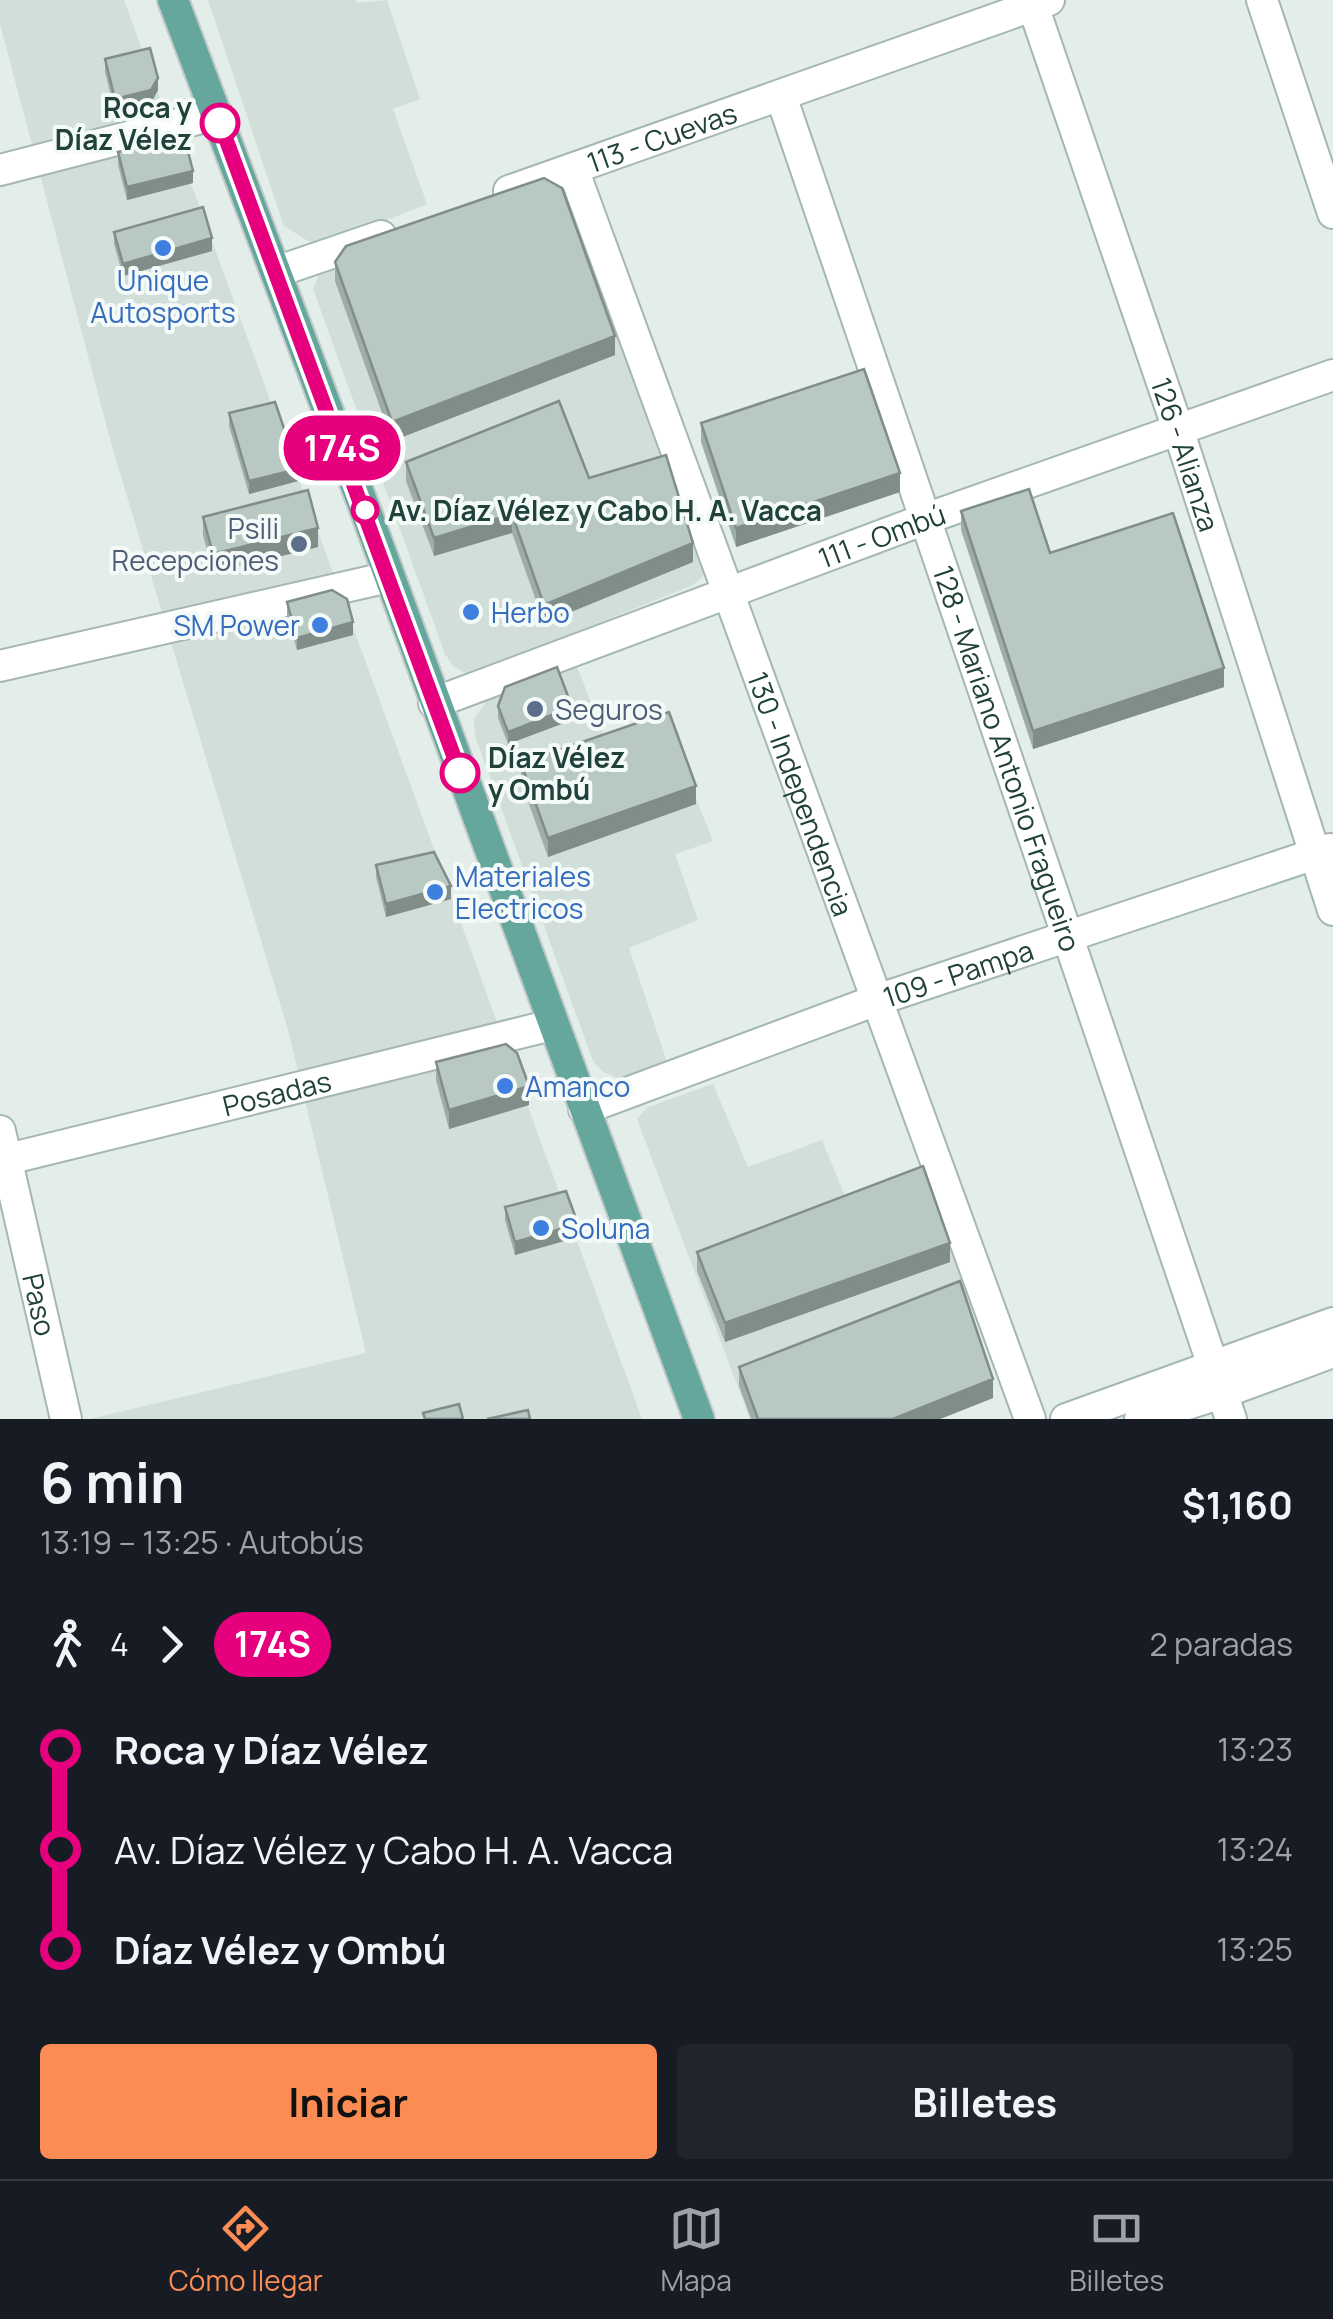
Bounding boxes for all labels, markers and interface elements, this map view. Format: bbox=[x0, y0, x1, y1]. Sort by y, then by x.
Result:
place label: Roca y Díaz Vélez bbox=[55, 88, 192, 158]
street label: 113 - Cuevas bbox=[582, 93, 742, 181]
marker: Roca y Díaz Vélez bbox=[201, 104, 239, 142]
marker: Unique Autosports bbox=[152, 237, 174, 259]
place label: Unique Autosports bbox=[90, 261, 236, 331]
street label: 126 - Alianza bbox=[1143, 372, 1229, 536]
line badge: 174S bbox=[272, 416, 412, 480]
text: 174S bbox=[304, 424, 380, 472]
place label: Av. Díaz Vélez y Cabo H. A. Vacca bbox=[388, 491, 822, 529]
street label: 111 - Ombú bbox=[813, 494, 950, 576]
marker: Av. Díaz Vélez y Cabo H. A. Vacca bbox=[352, 497, 378, 523]
place label: Psili Recepciones bbox=[112, 509, 279, 579]
marker: Psili Recepciones bbox=[288, 533, 310, 555]
street label: 128 - Mariano Antonio Fragueiro bbox=[925, 560, 1090, 956]
place label: Herbo bbox=[491, 593, 570, 631]
marker: Herbo bbox=[460, 601, 482, 623]
place label: SM Power bbox=[173, 606, 300, 644]
marker: SM Power bbox=[309, 614, 331, 636]
street label: 130 - Independencia bbox=[739, 666, 863, 921]
place label: Seguros bbox=[555, 690, 663, 728]
marker: Seguros bbox=[524, 698, 546, 720]
place label: Díaz Vélez y Ombú bbox=[488, 738, 625, 808]
marker: Díaz Vélez y Ombú bbox=[441, 754, 479, 792]
place label: Materiales Electricos bbox=[455, 857, 591, 927]
marker: Materiales Electricos bbox=[424, 881, 446, 903]
street label: 109 - Pampa bbox=[878, 930, 1038, 1016]
street label: Posadas bbox=[219, 1061, 335, 1124]
place label: Amanco bbox=[525, 1067, 630, 1105]
marker: Amanco bbox=[494, 1075, 516, 1097]
place label: Soluna bbox=[561, 1209, 650, 1247]
marker: Soluna bbox=[530, 1217, 552, 1239]
street label: Paso bbox=[14, 1270, 65, 1339]
text: 6 min bbox=[40, 1444, 184, 1520]
text: $1,160 bbox=[1182, 1478, 1293, 1530]
text: 13:19 – 13:25 · Autobús bbox=[40, 1520, 364, 1564]
icon: walk bbox=[40, 1617, 95, 1672]
icon: forward bbox=[144, 1617, 199, 1672]
text: 174S bbox=[234, 1620, 311, 1668]
text: 4 bbox=[110, 1622, 129, 1666]
text: 2 paradas bbox=[1149, 1622, 1293, 1666]
text: Roca y Díaz Vélez bbox=[114, 1723, 429, 1775]
text: 13:23 bbox=[1217, 1727, 1293, 1771]
text: Av. Díaz Vélez y Cabo H. A. Vacca bbox=[114, 1823, 673, 1875]
text: 13:24 bbox=[1217, 1827, 1293, 1871]
text: Díaz Vélez y Ombú bbox=[114, 1923, 447, 1975]
text: 13:25 bbox=[1217, 1927, 1293, 1971]
button: Iniciar bbox=[40, 2044, 657, 2159]
button: Billetes bbox=[677, 2044, 1293, 2159]
tab: Cómo llegar bbox=[169, 2201, 323, 2299]
tab: Mapa bbox=[660, 2201, 732, 2299]
tab: Billetes bbox=[1069, 2201, 1164, 2299]

